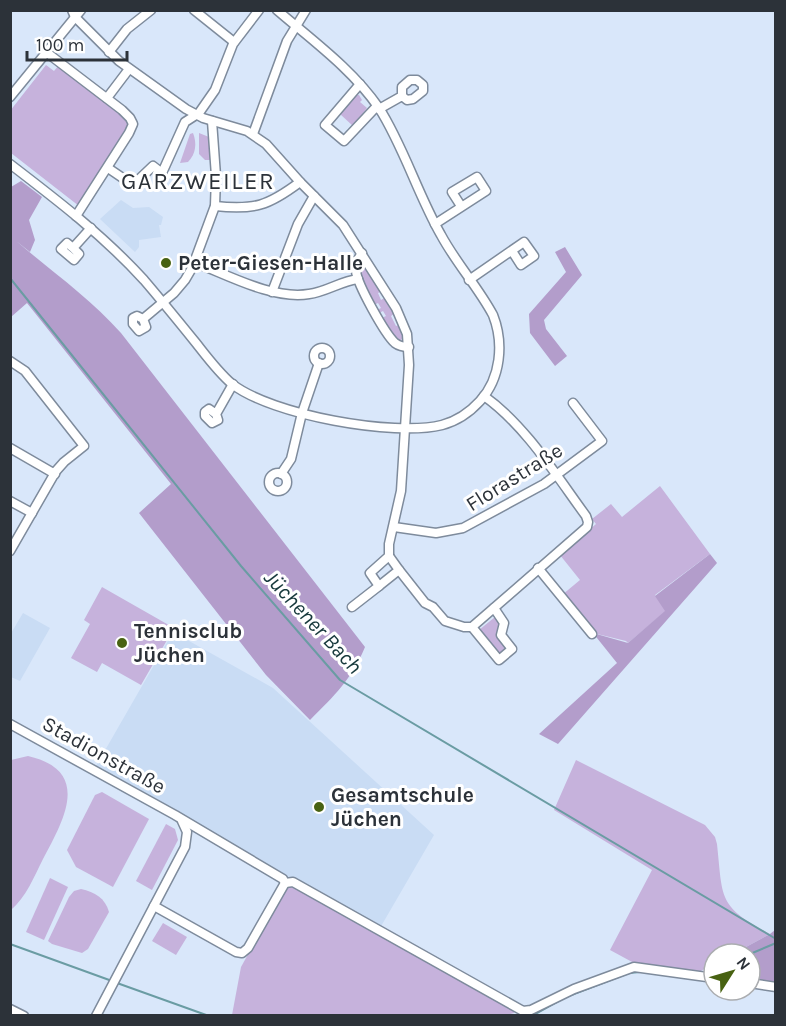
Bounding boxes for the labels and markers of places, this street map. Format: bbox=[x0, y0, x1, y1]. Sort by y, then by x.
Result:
place label: Peter-Giesen-Halle bbox=[178, 251, 363, 275]
marker: Peter-Giesen-Halle bbox=[159, 256, 173, 270]
place label: Tennisclub Jüchen bbox=[134, 619, 242, 667]
marker: Tennisclub Jüchen bbox=[115, 636, 129, 650]
place label: Gesamtschule Jüchen bbox=[331, 783, 474, 831]
marker: Gesamtschule Jüchen bbox=[312, 800, 326, 814]

